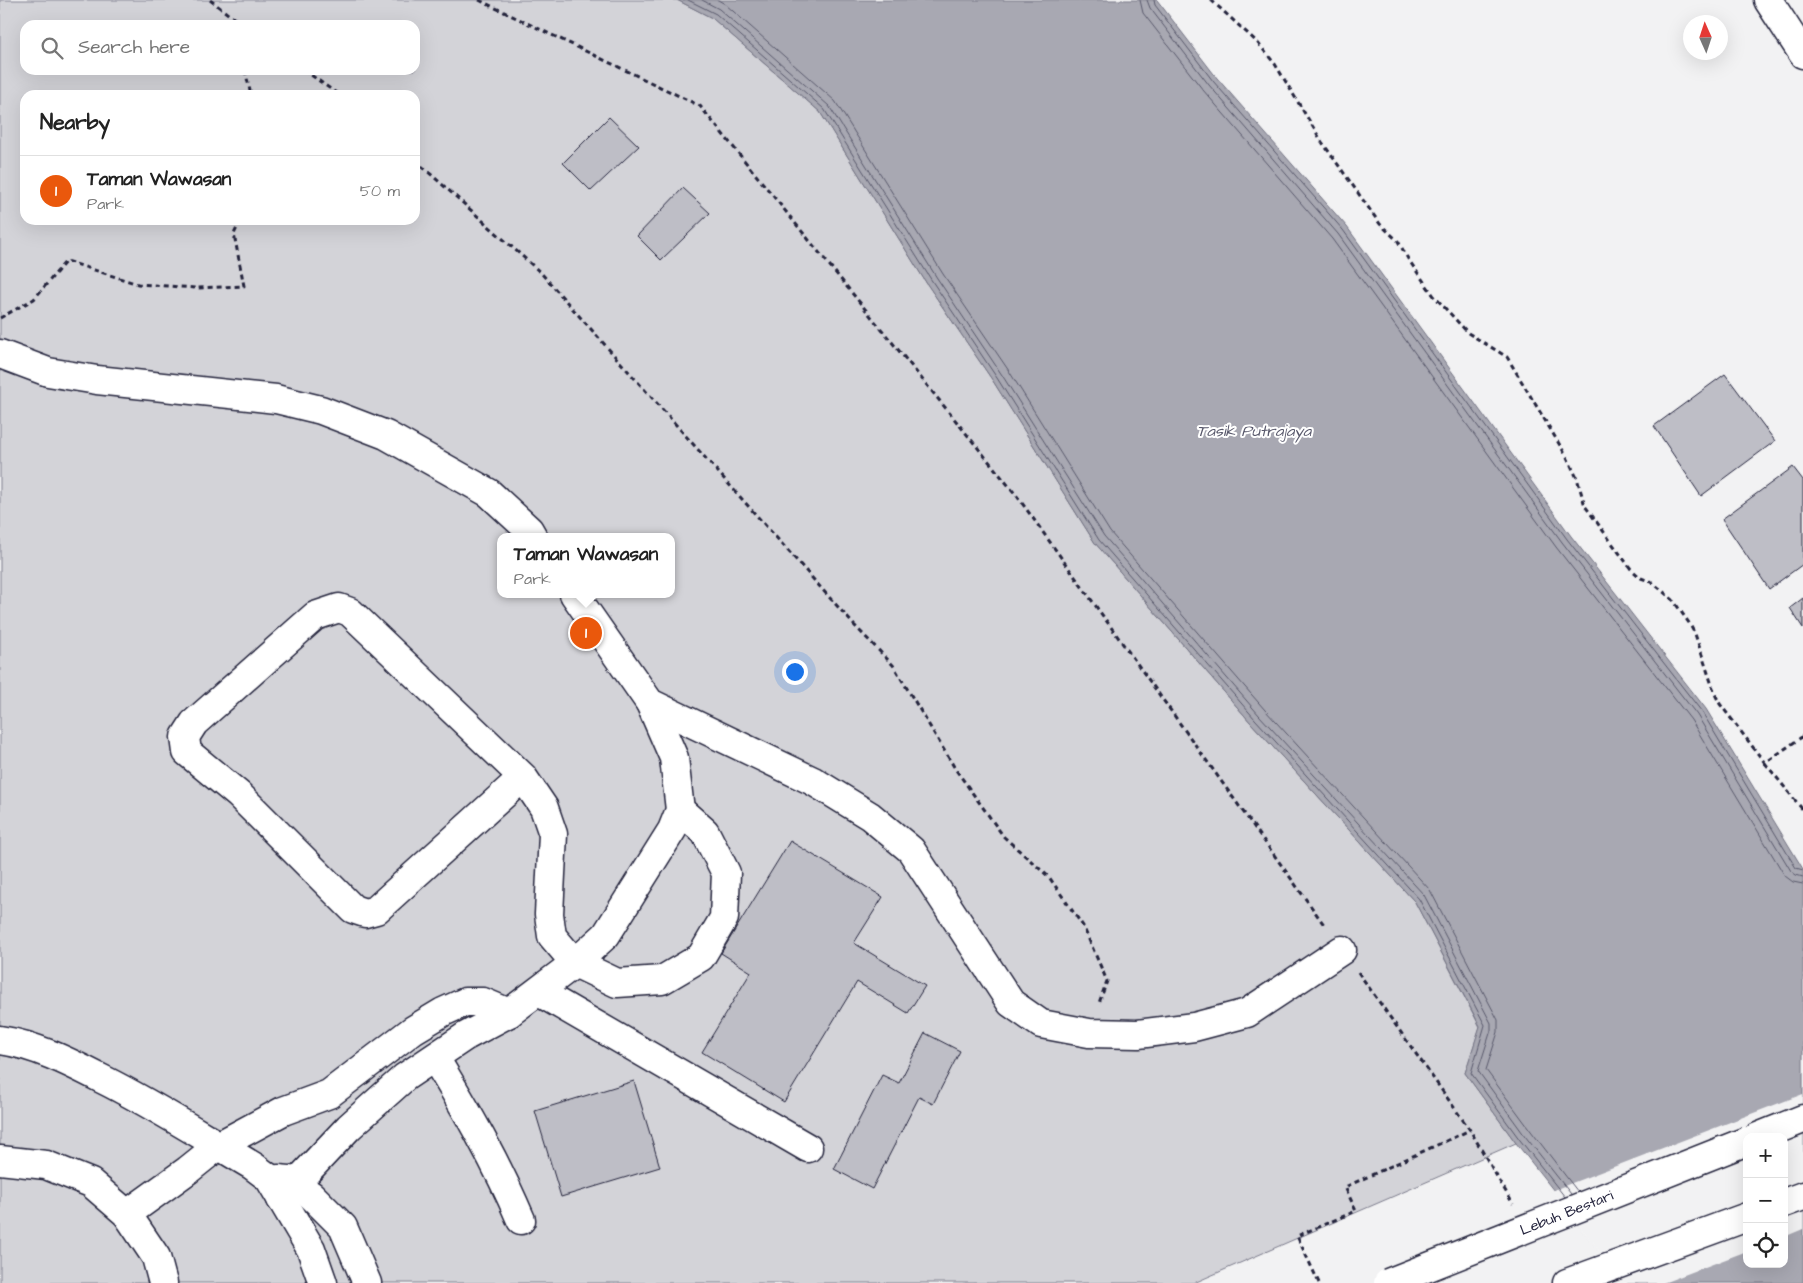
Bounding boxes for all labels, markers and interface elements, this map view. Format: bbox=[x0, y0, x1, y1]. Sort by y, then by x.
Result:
north arrow bbox=[1683, 15, 1728, 60]
search box bbox=[20, 20, 420, 75]
icon: search bbox=[38, 34, 66, 62]
text: Search here bbox=[78, 34, 190, 61]
text: Nearby bbox=[40, 108, 110, 137]
text: Taman Wawasan bbox=[87, 166, 231, 193]
text: 1 bbox=[55, 180, 57, 202]
text: 50 m bbox=[360, 180, 400, 202]
text: Park bbox=[87, 193, 124, 215]
water label: Tasik Putrajaya bbox=[1197, 420, 1312, 443]
popup bbox=[497, 533, 675, 598]
text: Taman Wawasan bbox=[514, 541, 658, 568]
text: Park bbox=[514, 568, 551, 590]
pin: 1 bbox=[570, 614, 602, 652]
your location bbox=[782, 659, 808, 685]
map controls bbox=[1743, 1133, 1788, 1268]
button: + bbox=[1743, 1133, 1788, 1178]
button: − bbox=[1743, 1178, 1788, 1223]
street label: Lebuh Bestari bbox=[1517, 1185, 1617, 1241]
button: locate bbox=[1743, 1223, 1788, 1268]

